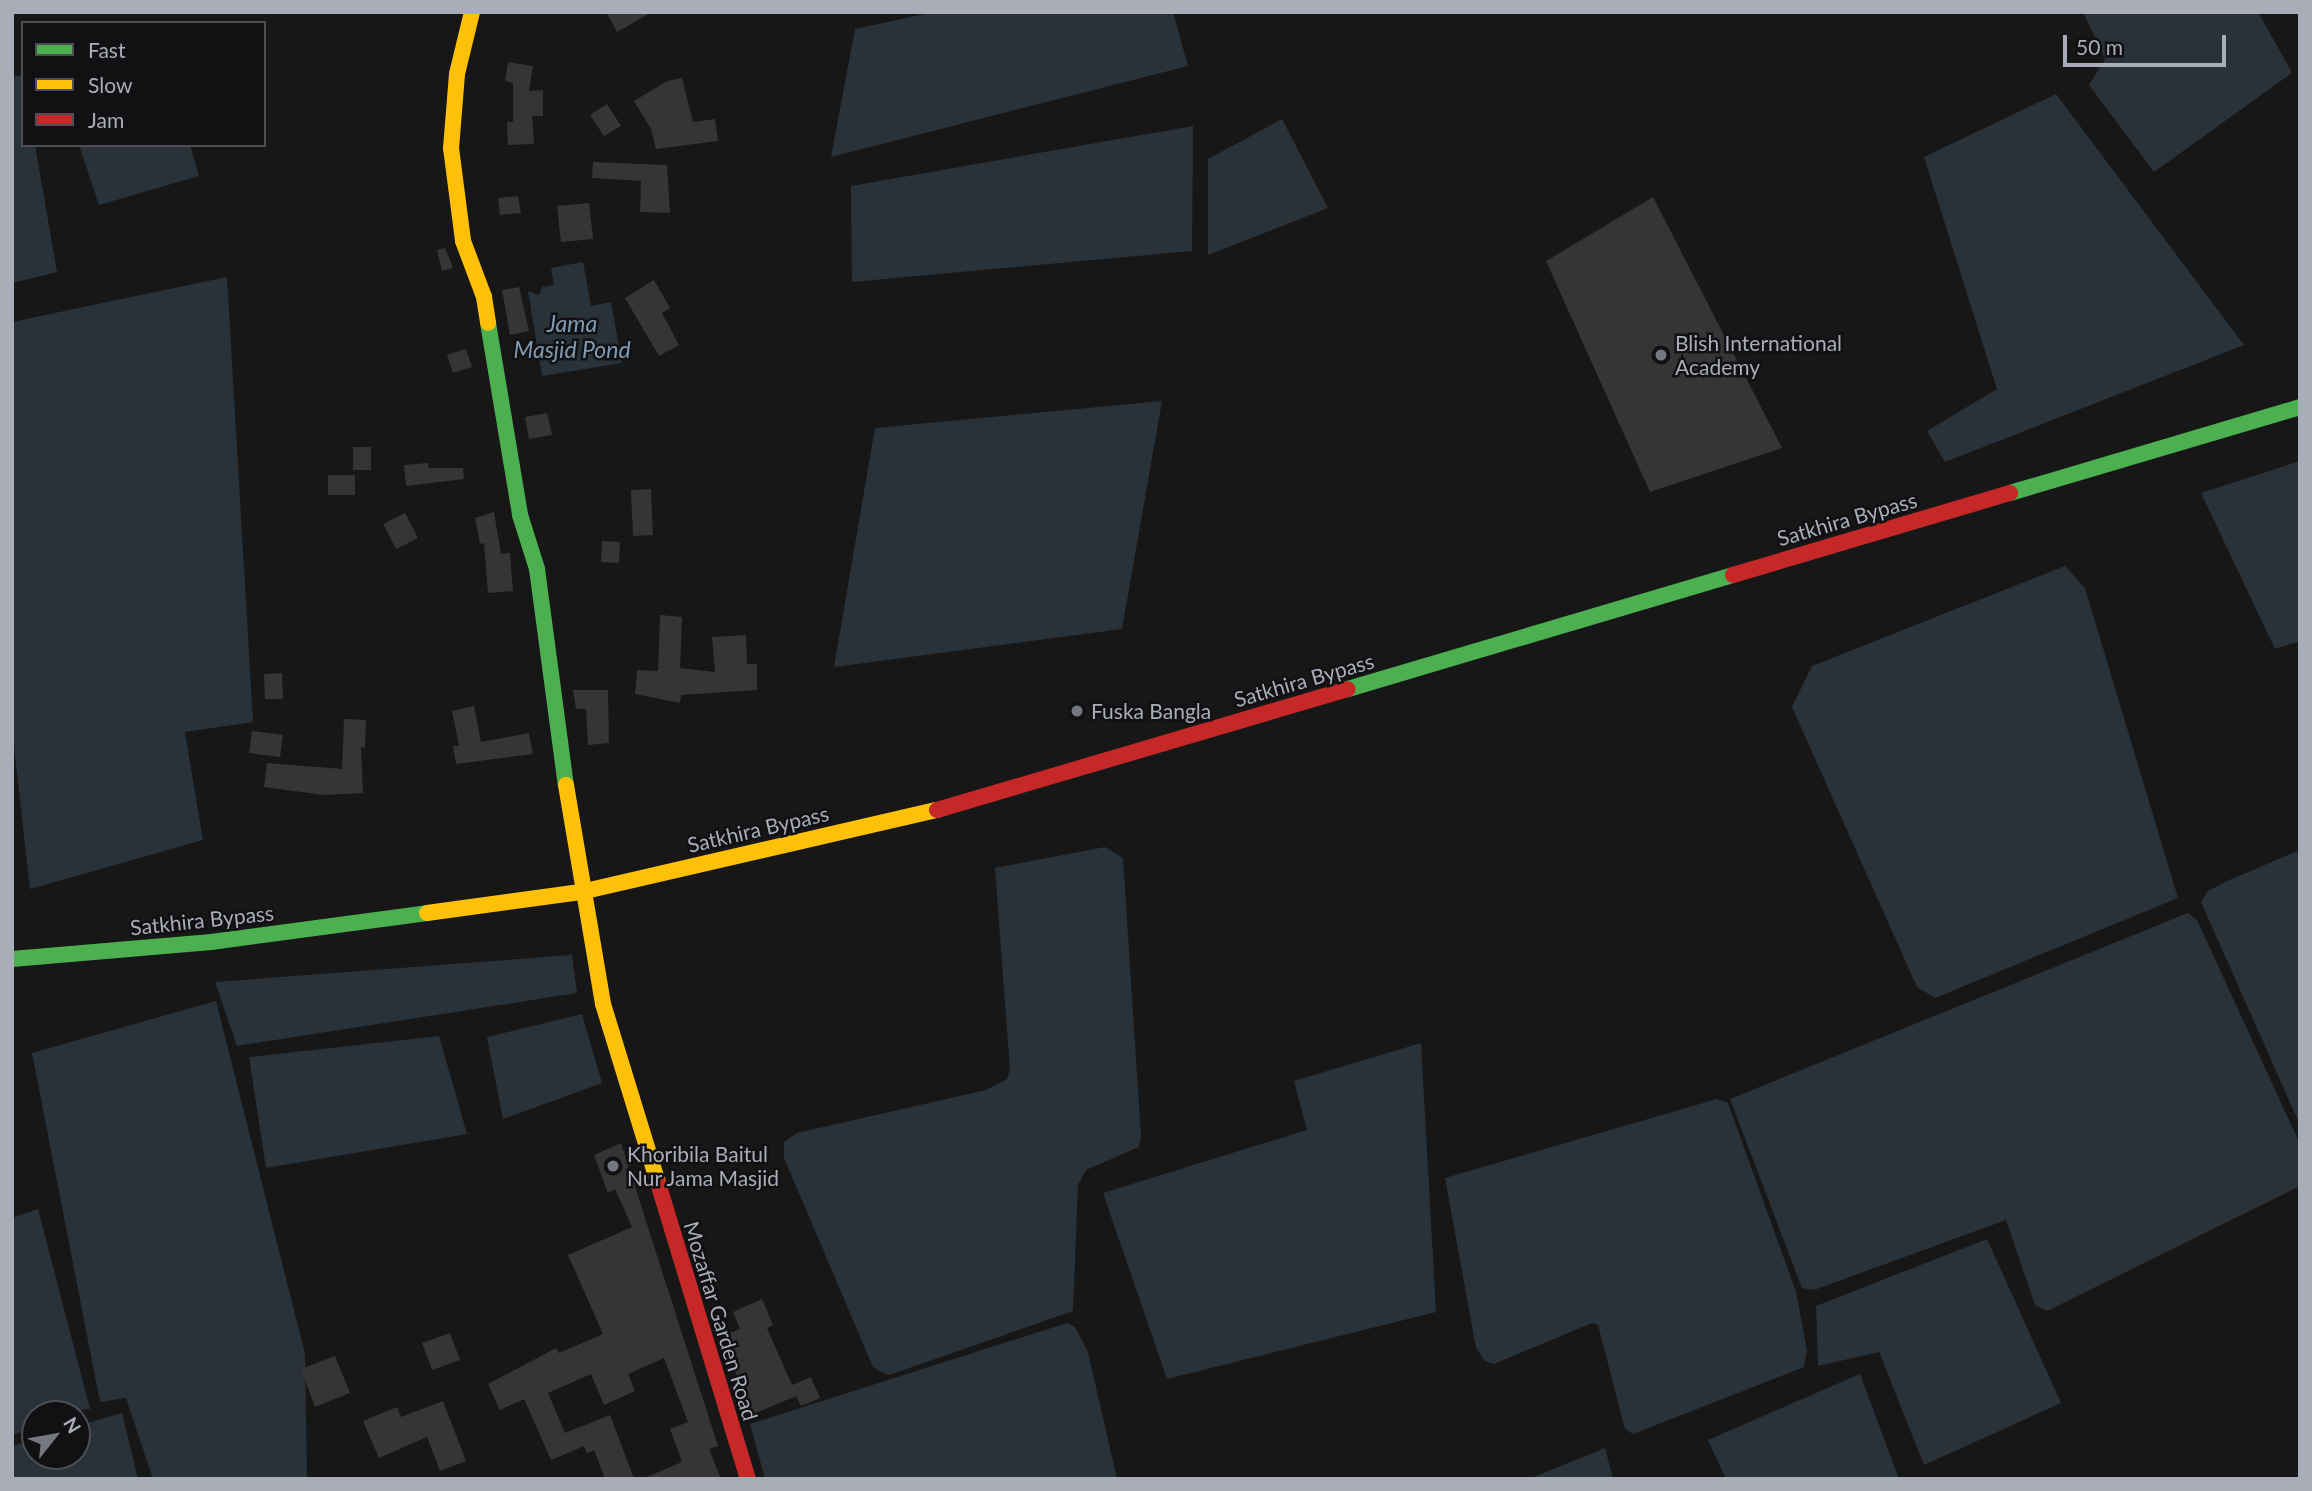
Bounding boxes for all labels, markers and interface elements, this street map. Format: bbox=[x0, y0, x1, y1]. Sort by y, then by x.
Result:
legend bbox=[21, 21, 266, 147]
scale bar bbox=[2067, 21, 2230, 65]
text: 50 m bbox=[2076, 34, 2123, 59]
text: Fast bbox=[88, 37, 125, 62]
text: Slow bbox=[88, 72, 132, 97]
text: Jam bbox=[88, 107, 124, 132]
water label: Jama Masjid Pond bbox=[513, 309, 631, 363]
place label: Blish International Academy bbox=[1675, 330, 1842, 380]
marker: Blish International Academy bbox=[1653, 347, 1669, 363]
street label: Satkhira Bypass bbox=[1774, 487, 1920, 551]
street label: Satkhira Bypass bbox=[1231, 648, 1377, 712]
place label: Fuska Bangla bbox=[1091, 698, 1211, 724]
marker: Fuska Bangla bbox=[1069, 703, 1085, 719]
street label: Satkhira Bypass bbox=[685, 800, 831, 858]
street label: Satkhira Bypass bbox=[129, 900, 275, 940]
place label: Khoribila Baitul Nur Jama Masjid bbox=[627, 1141, 780, 1191]
marker: Khoribila Baitul Nur Jama Masjid bbox=[605, 1158, 621, 1174]
street label: Mozaffar Garden Road bbox=[679, 1218, 763, 1424]
north arrow bbox=[21, 1400, 91, 1470]
text: N bbox=[59, 1413, 86, 1437]

